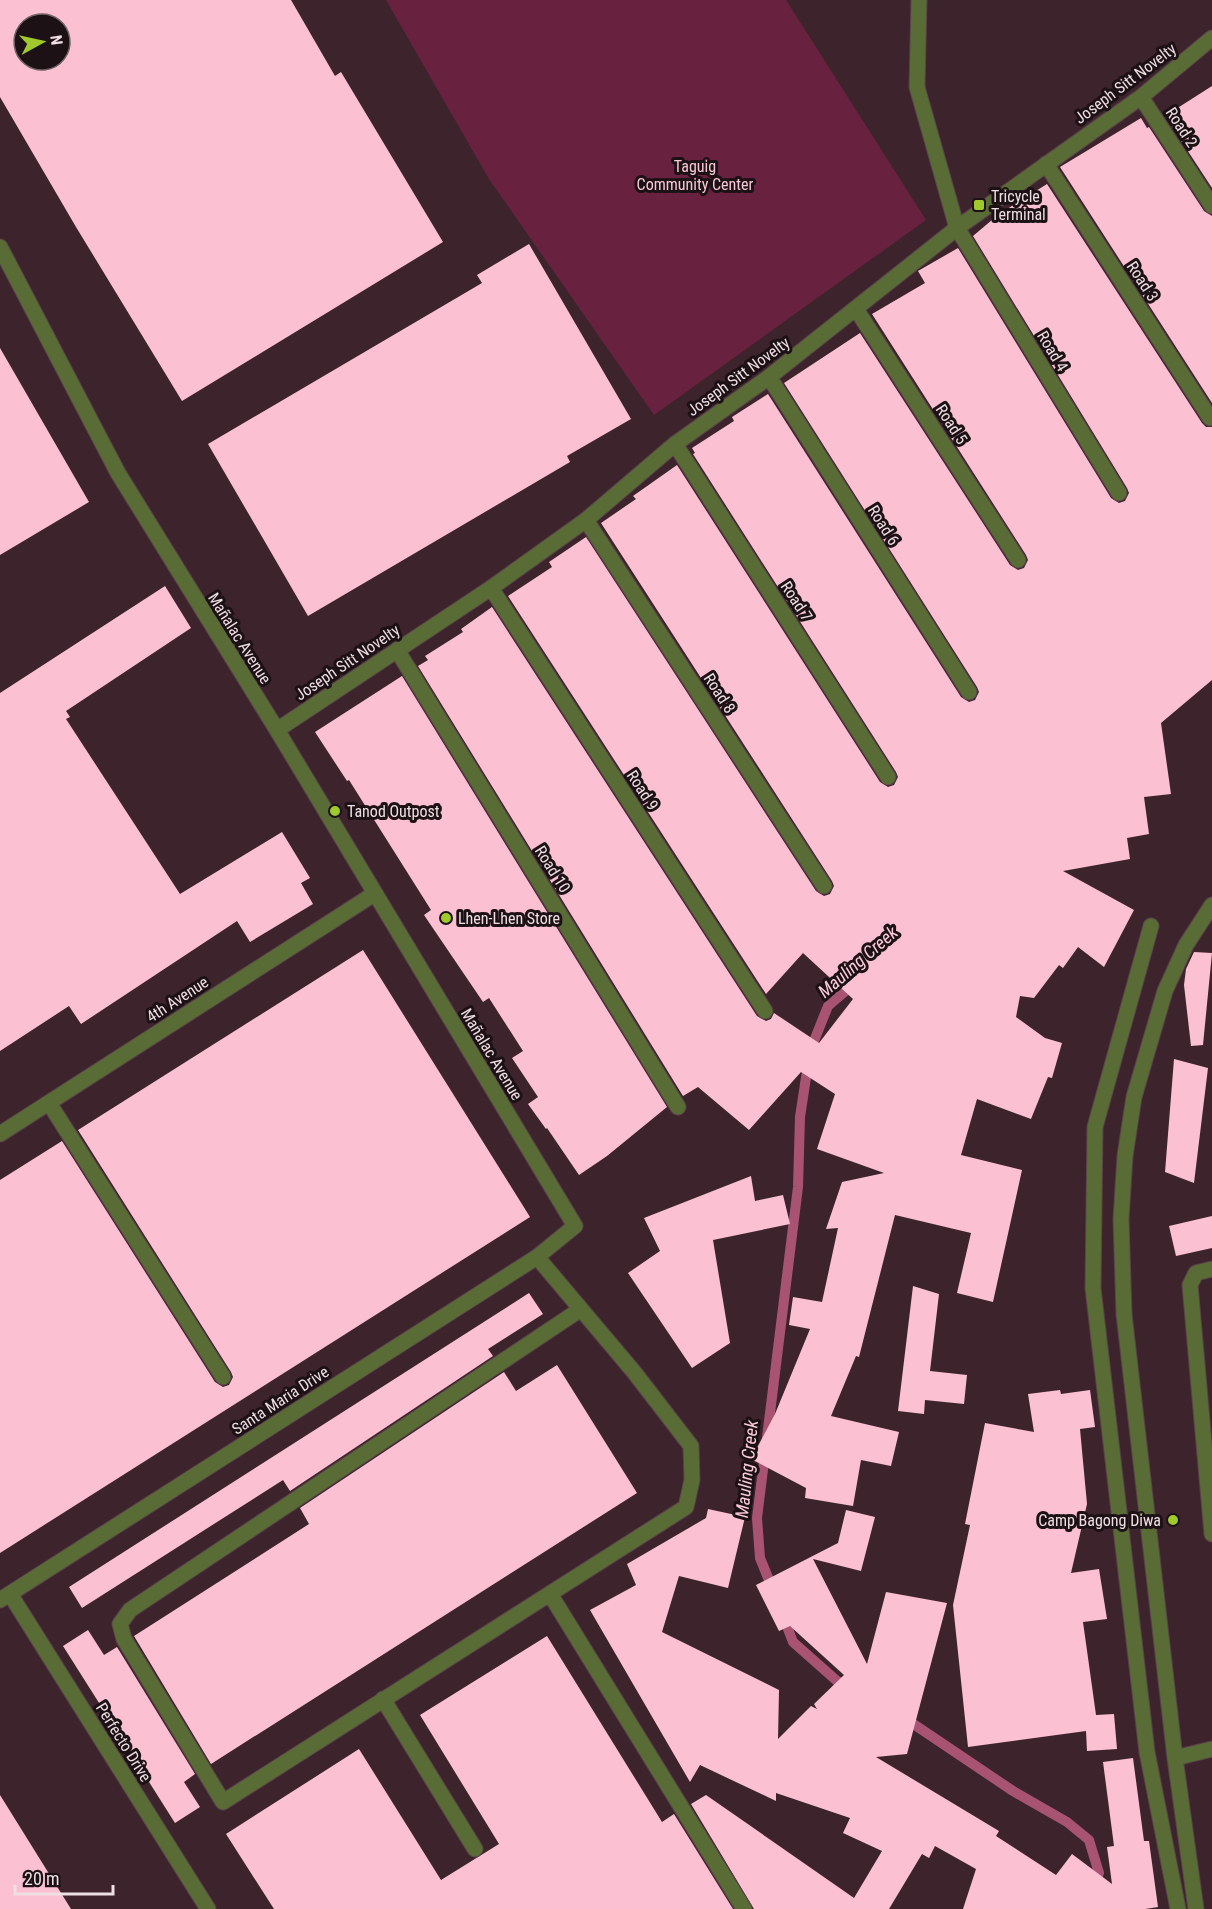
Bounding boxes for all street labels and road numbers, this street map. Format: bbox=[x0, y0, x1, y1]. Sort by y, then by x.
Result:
street label: Joseph Sitt Novelty bbox=[1071, 39, 1180, 128]
street label: Road 2 bbox=[1162, 104, 1202, 151]
street label: Road 3 bbox=[1123, 258, 1162, 305]
street label: Road 4 bbox=[1033, 328, 1072, 375]
street label: Joseph Sitt Novelty bbox=[683, 333, 794, 420]
street label: Road 5 bbox=[932, 401, 972, 448]
street label: Road 6 bbox=[864, 502, 903, 549]
street label: Road 7 bbox=[777, 578, 817, 625]
street label: Mañalac Avenue bbox=[204, 589, 275, 687]
street label: Joseph Sitt Novelty bbox=[291, 620, 403, 704]
street label: Road 8 bbox=[700, 670, 739, 717]
street label: Road 9 bbox=[623, 767, 662, 814]
street label: Road 10 bbox=[531, 842, 574, 896]
street label: 4th Avenue bbox=[143, 972, 212, 1026]
street label: Mañalac Avenue bbox=[457, 1005, 526, 1104]
street label: Santa Maria Drive bbox=[228, 1362, 332, 1439]
street label: Perfecto Drive bbox=[92, 1699, 155, 1785]

